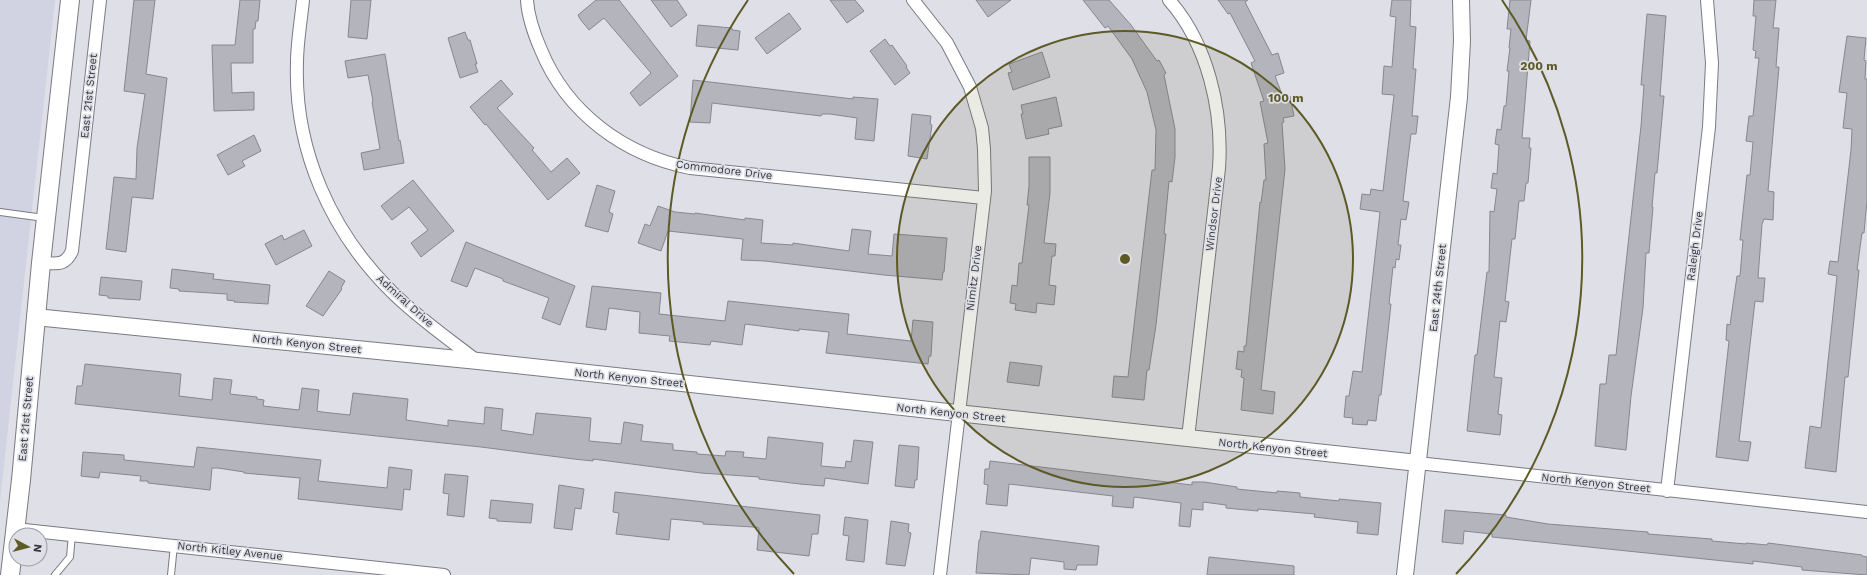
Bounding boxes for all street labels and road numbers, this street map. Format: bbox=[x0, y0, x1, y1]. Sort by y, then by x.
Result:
street label: East 21st Street bbox=[78, 52, 100, 139]
street label: Commodore Drive bbox=[675, 158, 773, 182]
street label: Windsor Drive bbox=[1203, 176, 1225, 252]
street label: Raleigh Drive bbox=[1684, 210, 1706, 282]
street label: East 24th Street bbox=[1427, 243, 1449, 333]
street label: Nimitz Drive bbox=[964, 244, 984, 312]
street label: Admiral Drive bbox=[374, 272, 436, 330]
street label: North Kenyon Street bbox=[252, 332, 363, 356]
street label: North Kenyon Street bbox=[574, 366, 685, 390]
street label: East 21st Street bbox=[16, 376, 36, 462]
street label: North Kenyon Street bbox=[896, 401, 1007, 425]
street label: North Kenyon Street bbox=[1218, 436, 1329, 460]
street label: North Kenyon Street bbox=[1541, 471, 1652, 495]
street label: North Kitley Avenue bbox=[177, 539, 283, 563]

